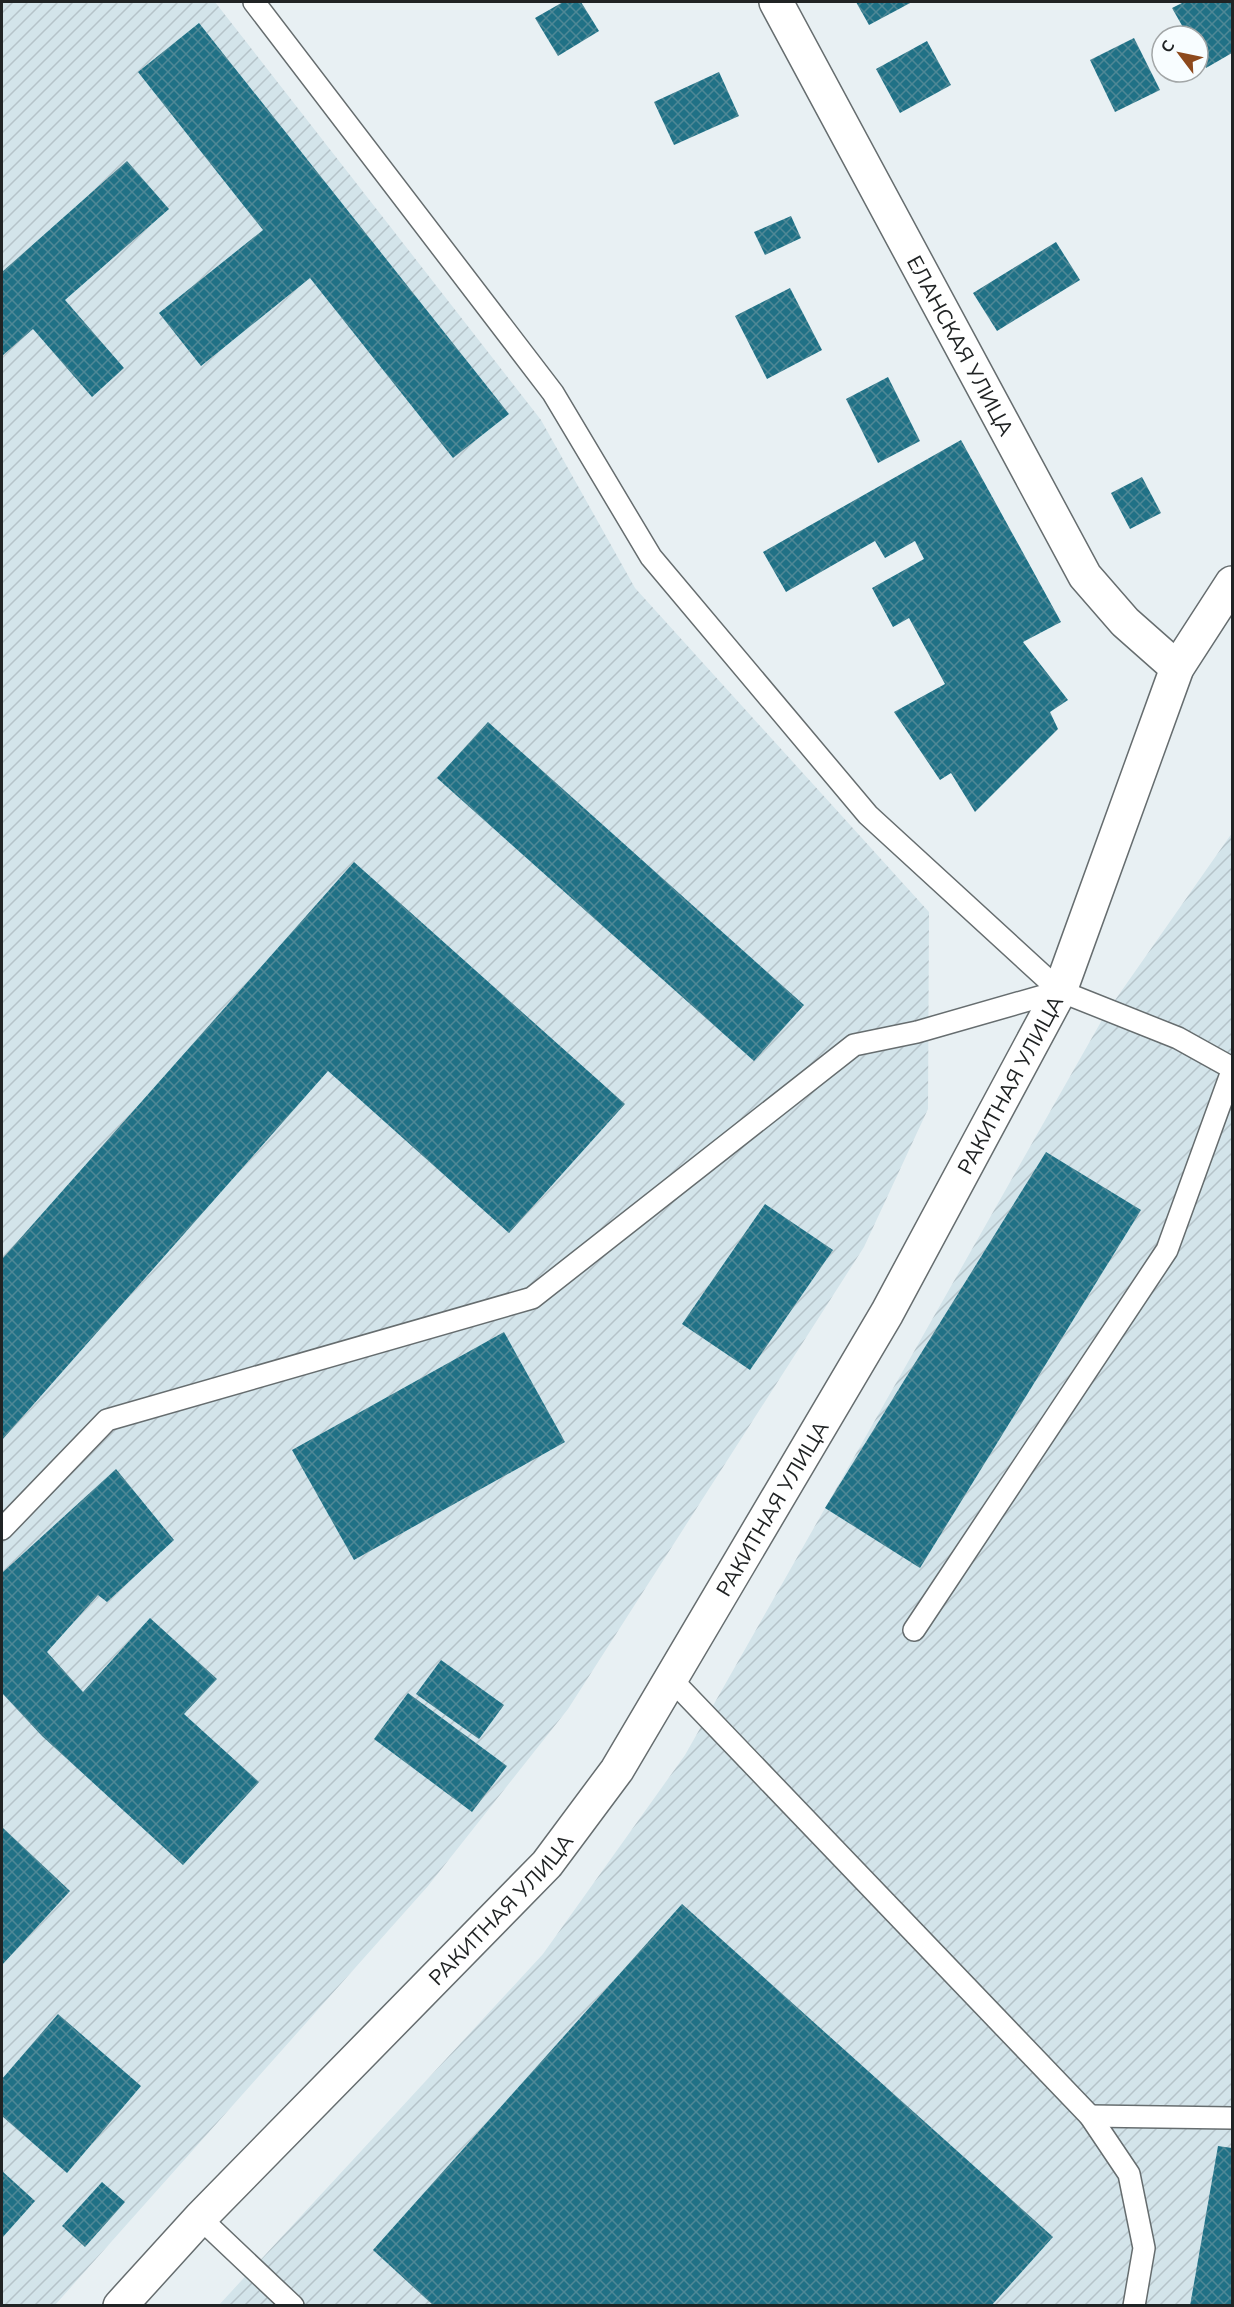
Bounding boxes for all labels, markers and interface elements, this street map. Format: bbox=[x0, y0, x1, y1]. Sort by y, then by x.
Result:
north arrow bbox=[1150, 24, 1210, 84]
text: С bbox=[1156, 36, 1179, 56]
street label: ЕЛАНСКАЯ УЛИЦА bbox=[902, 251, 1020, 441]
street label: РАКИТНАЯ УЛИЦА bbox=[951, 990, 1069, 1178]
street label: РАКИТНАЯ УЛИЦА bbox=[710, 1415, 834, 1600]
street label: РАКИТНАЯ УЛИЦА bbox=[423, 1828, 579, 1990]

